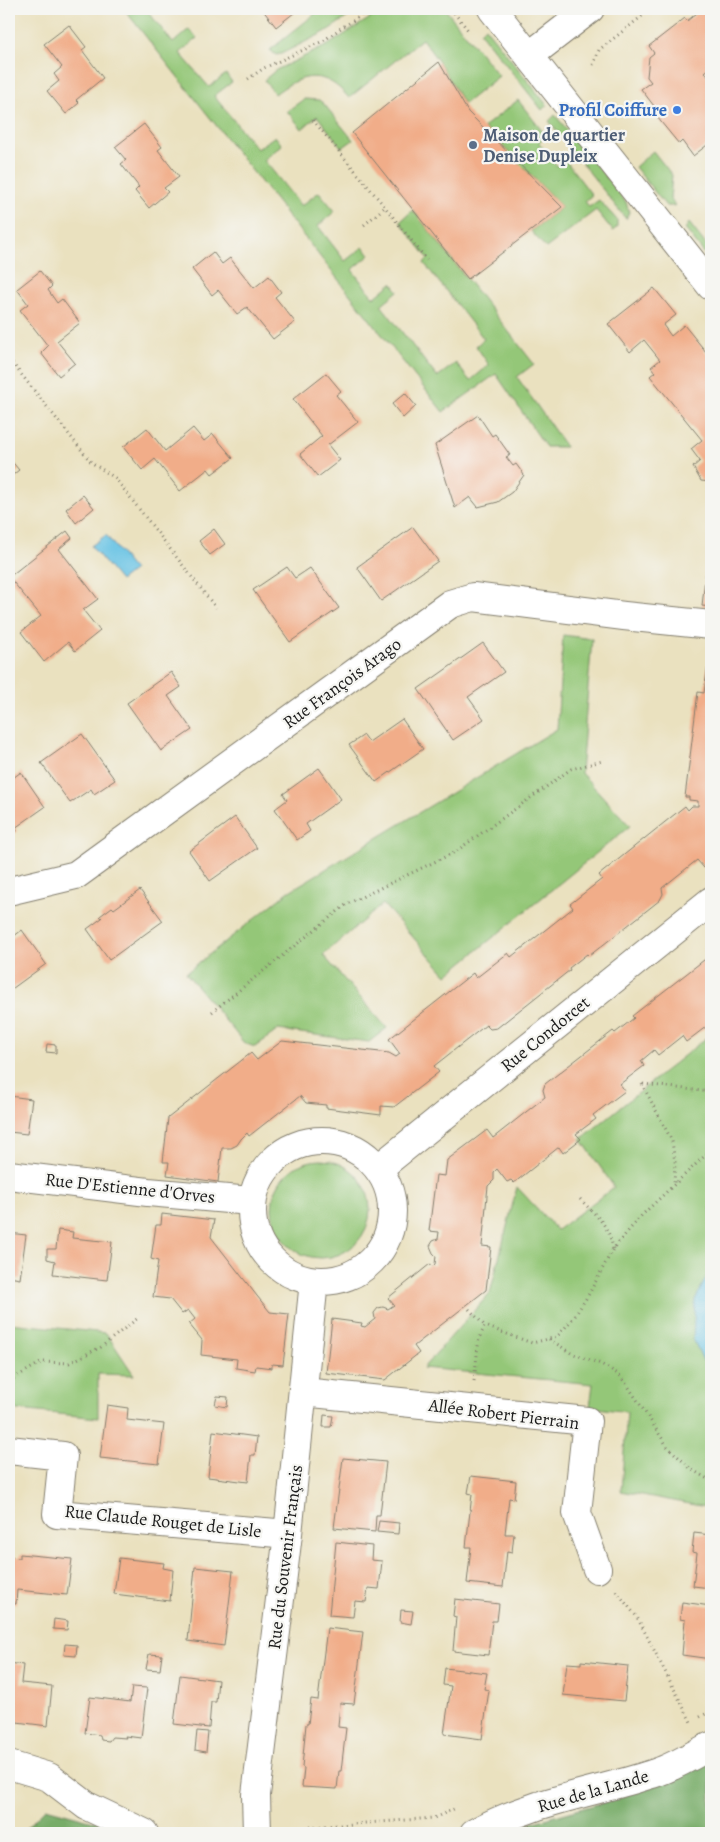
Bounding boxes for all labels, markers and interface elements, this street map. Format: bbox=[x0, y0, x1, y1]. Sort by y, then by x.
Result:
place label: Profil Coiffure bbox=[558, 98, 667, 122]
marker: Profil Coiffure bbox=[671, 104, 683, 116]
place label: Maison de quartier Denise Dupleix bbox=[483, 123, 626, 168]
marker: Maison de quartier Denise Dupleix bbox=[467, 139, 479, 151]
street label: Rue François Arago bbox=[278, 632, 406, 734]
street label: Rue Condorcet bbox=[495, 991, 595, 1077]
street label: Rue D'Estienne d'Orves bbox=[44, 1167, 216, 1209]
street label: Allée Robert Pierrain bbox=[426, 1393, 581, 1435]
street label: Rue du Souvenir Français bbox=[262, 1463, 308, 1651]
street label: Rue Claude Rouget de Lisle bbox=[63, 1499, 263, 1543]
street label: Rue de la Lande bbox=[535, 1764, 651, 1818]

